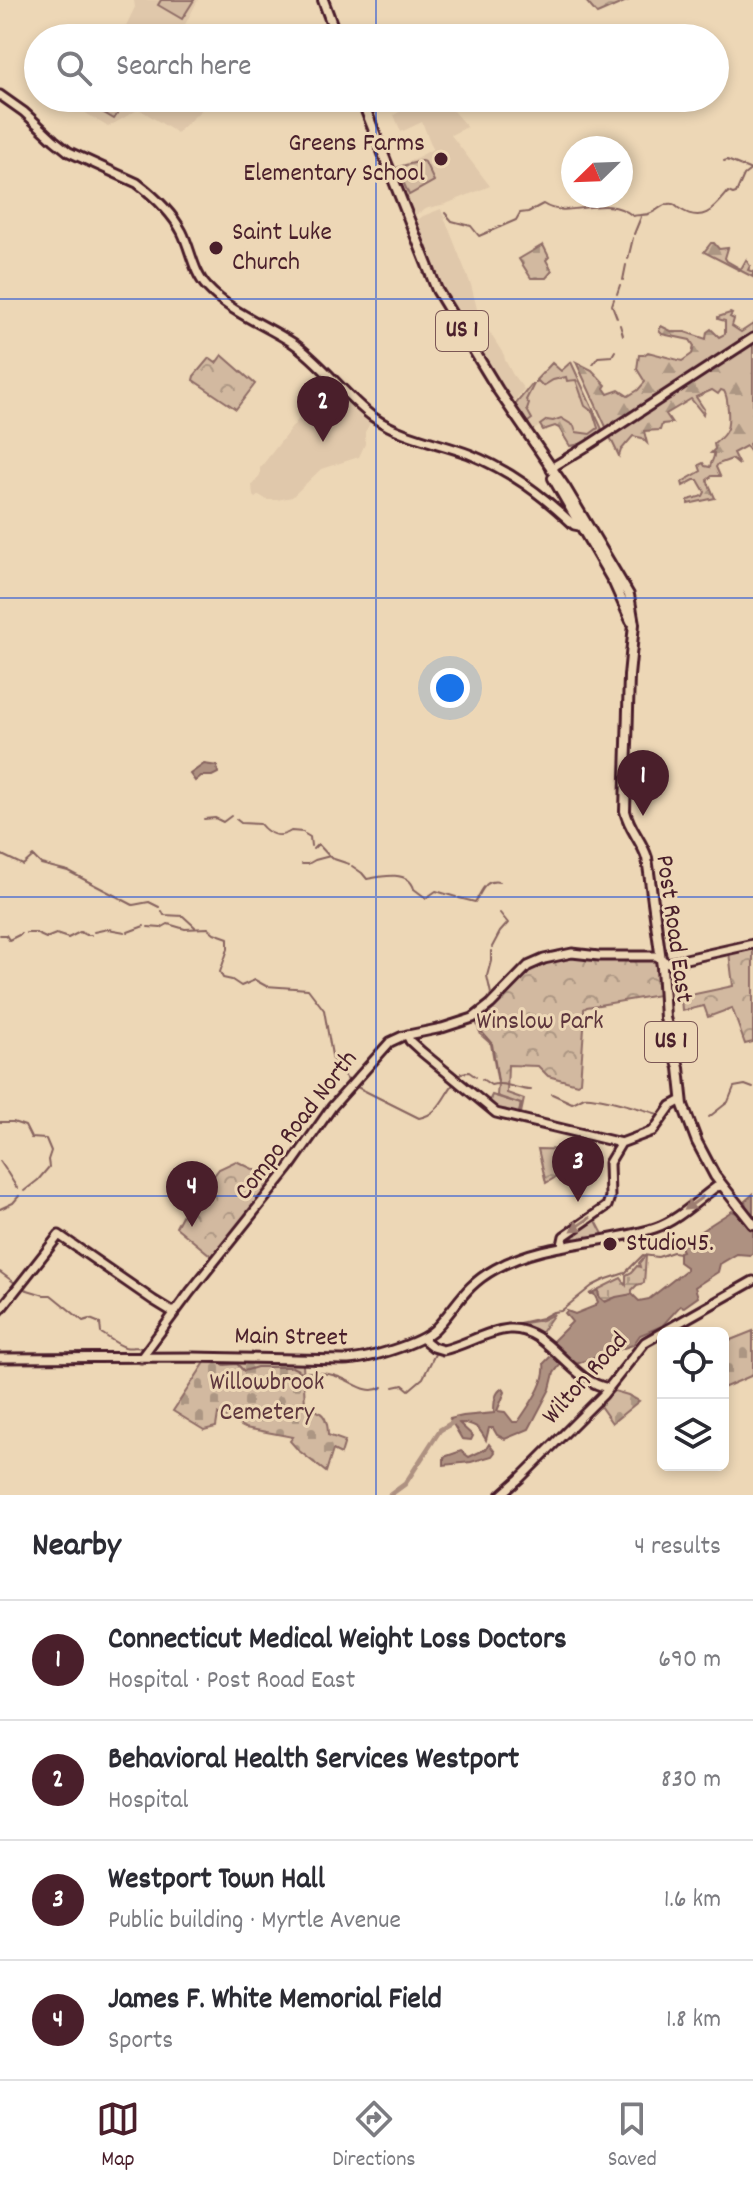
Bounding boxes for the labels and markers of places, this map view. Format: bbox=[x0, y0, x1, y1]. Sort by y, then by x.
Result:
place label: Greens Farms Elementary School bbox=[243, 126, 425, 193]
marker: Greens Farms Elementary School bbox=[432, 150, 450, 168]
place label: Saint Luke Church bbox=[232, 215, 332, 282]
marker: Saint Luke Church bbox=[207, 239, 225, 257]
pin: 2 bbox=[297, 376, 349, 442]
pin: 1 bbox=[617, 750, 669, 816]
pin: 3 bbox=[552, 1136, 604, 1202]
pin: 4 bbox=[166, 1161, 218, 1227]
place label: Studio45. bbox=[626, 1226, 714, 1263]
marker: Studio45. bbox=[601, 1235, 619, 1253]

